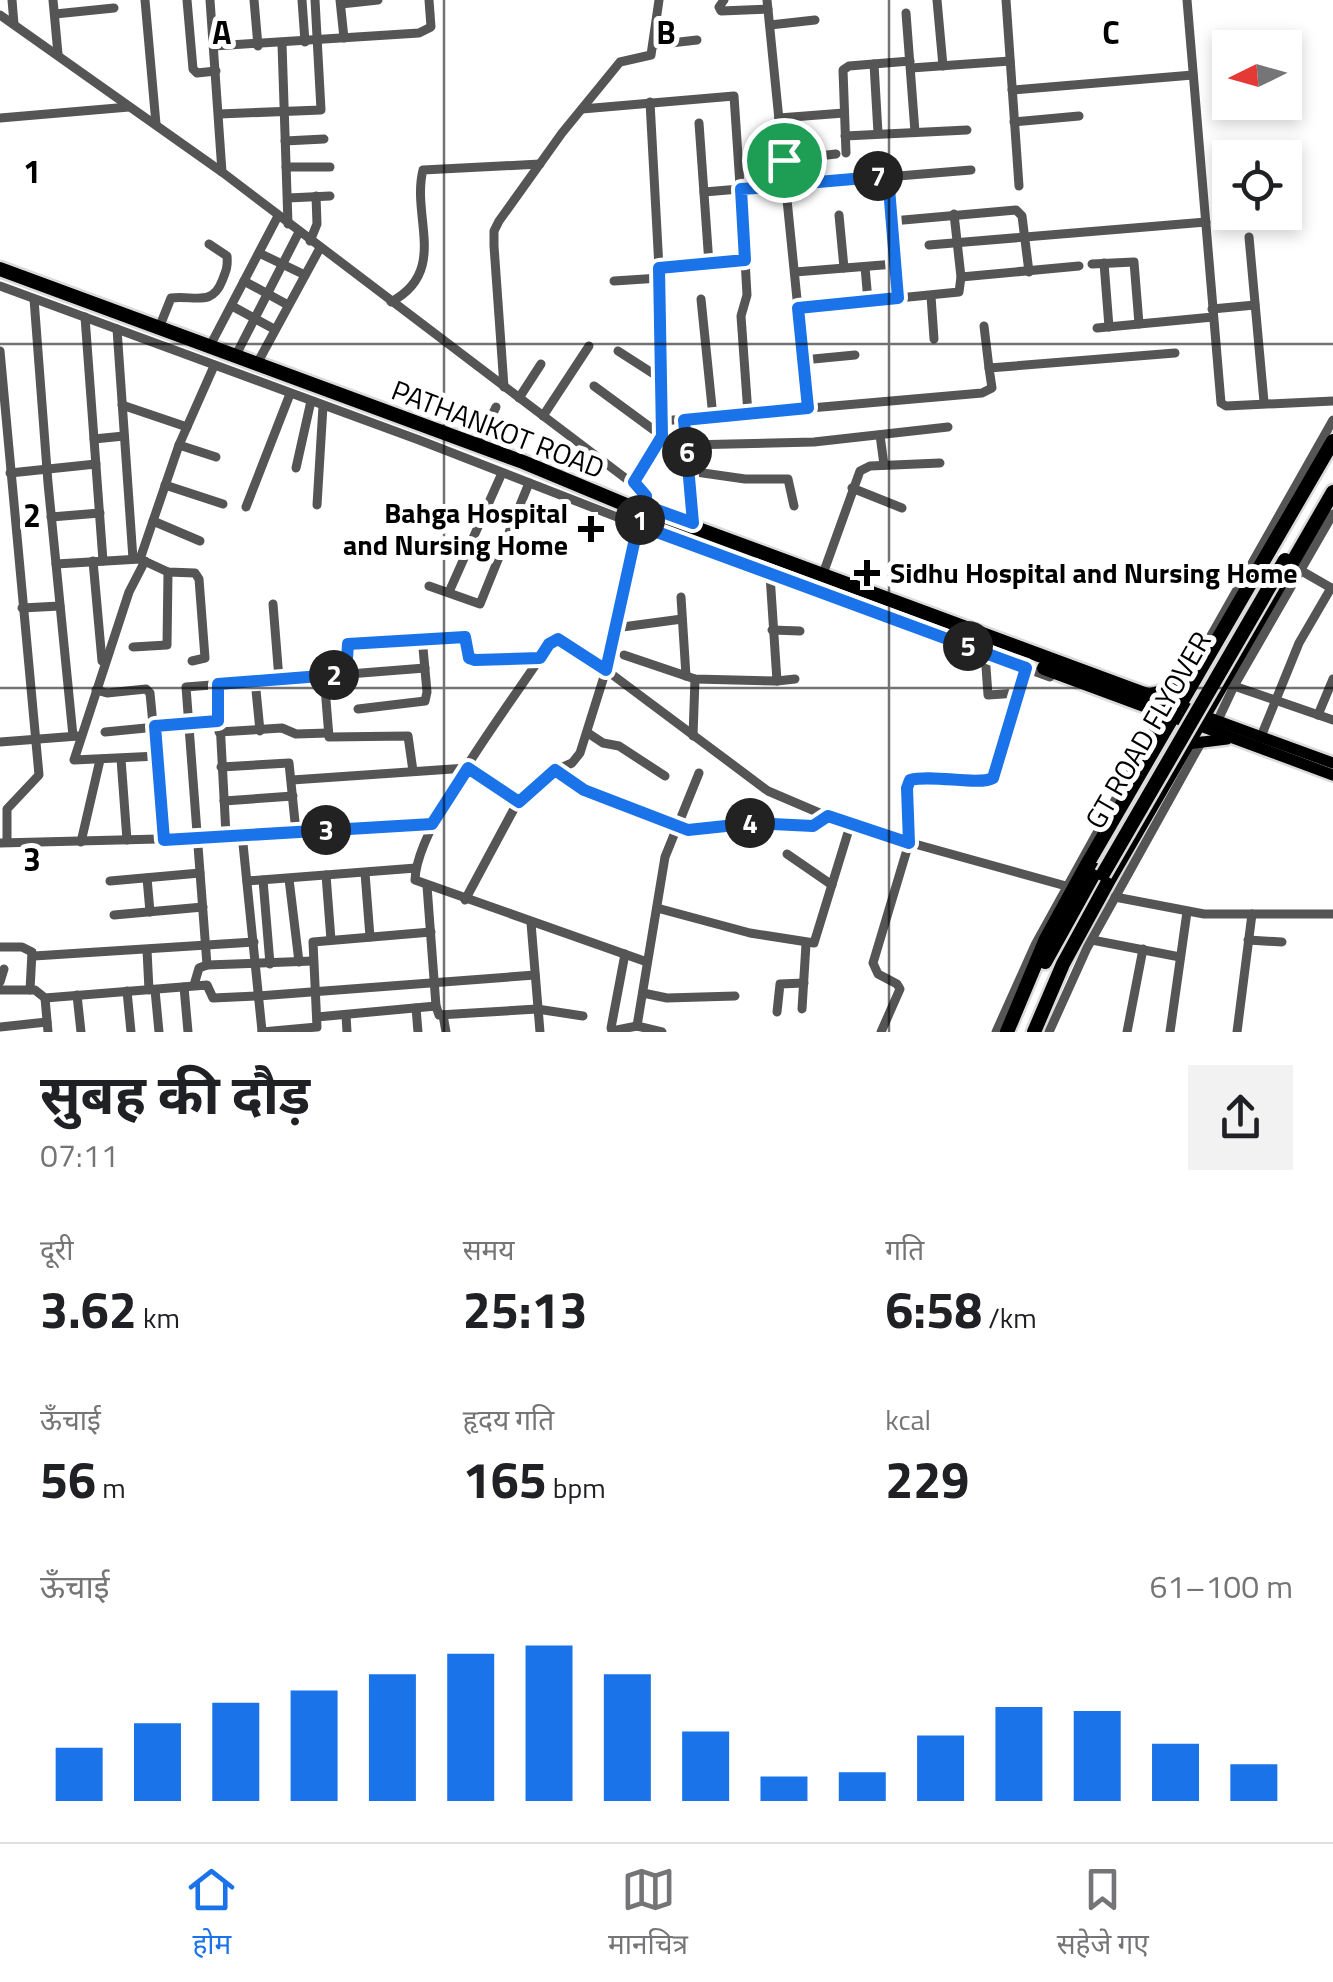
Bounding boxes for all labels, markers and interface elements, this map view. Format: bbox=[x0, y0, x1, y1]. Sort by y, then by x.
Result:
text: A bbox=[212, 8, 232, 56]
text: B bbox=[656, 8, 676, 56]
text: C bbox=[1102, 8, 1120, 56]
north arrow bbox=[1212, 30, 1302, 120]
map controls bbox=[1212, 30, 1302, 230]
pin bbox=[742, 118, 827, 203]
icon: arrive bbox=[757, 133, 812, 188]
button: locate bbox=[1212, 140, 1302, 230]
text: 1 bbox=[23, 147, 41, 195]
pin: 7 bbox=[853, 151, 903, 201]
text: 7 bbox=[870, 154, 886, 197]
street label: PATHANKOT ROAD bbox=[386, 368, 611, 489]
pin: 6 bbox=[662, 427, 712, 477]
text: 6 bbox=[679, 430, 695, 473]
text: 2 bbox=[23, 491, 41, 539]
place label: Bahga Hospital and Nursing Home bbox=[343, 491, 568, 566]
pin: 1 bbox=[615, 495, 665, 545]
text: 1 bbox=[632, 498, 648, 541]
marker: Bahga Hospital and Nursing Home bbox=[578, 516, 604, 542]
place label: Sidhu Hospital and Nursing Home bbox=[890, 551, 1298, 594]
marker: Sidhu Hospital and Nursing Home bbox=[854, 560, 880, 586]
pin: 5 bbox=[943, 621, 993, 671]
street label: GT ROAD FLYOVER bbox=[1074, 623, 1222, 836]
text: 5 bbox=[960, 624, 976, 667]
pin: 2 bbox=[309, 650, 359, 700]
text: 2 bbox=[326, 653, 342, 696]
pin: 4 bbox=[725, 798, 775, 848]
text: 4 bbox=[742, 801, 758, 844]
pin: 3 bbox=[301, 805, 351, 855]
text: 3 bbox=[318, 808, 334, 851]
text: 3 bbox=[23, 835, 41, 883]
text: सुबह की दौड़ bbox=[40, 1052, 310, 1135]
button: share bbox=[1188, 1065, 1293, 1170]
text: 07:11 bbox=[40, 1131, 119, 1179]
text: दूरी bbox=[40, 1228, 74, 1271]
text: समय bbox=[463, 1228, 515, 1271]
text: गति bbox=[885, 1228, 924, 1271]
text: 3.62 bbox=[40, 1271, 137, 1347]
text: 25:13 bbox=[463, 1271, 587, 1347]
text: 6:58 bbox=[885, 1271, 982, 1347]
text: km bbox=[137, 1296, 180, 1339]
text: /km bbox=[982, 1296, 1037, 1339]
text: ऊँचाई bbox=[40, 1398, 101, 1441]
text: हृदय गति bbox=[463, 1398, 554, 1441]
text: kcal bbox=[885, 1398, 931, 1441]
text: 56 bbox=[40, 1441, 96, 1517]
text: 165 bbox=[463, 1441, 547, 1517]
text: 229 bbox=[885, 1441, 969, 1517]
text: m bbox=[96, 1466, 126, 1509]
text: bpm bbox=[547, 1466, 606, 1509]
text: ऊँचाई bbox=[40, 1562, 109, 1610]
text: 61–100 m bbox=[1149, 1562, 1293, 1610]
tab: होम bbox=[184, 1862, 239, 1965]
tab: मानचित्र bbox=[608, 1862, 688, 1965]
tab: सहेजे गए bbox=[1057, 1862, 1149, 1965]

